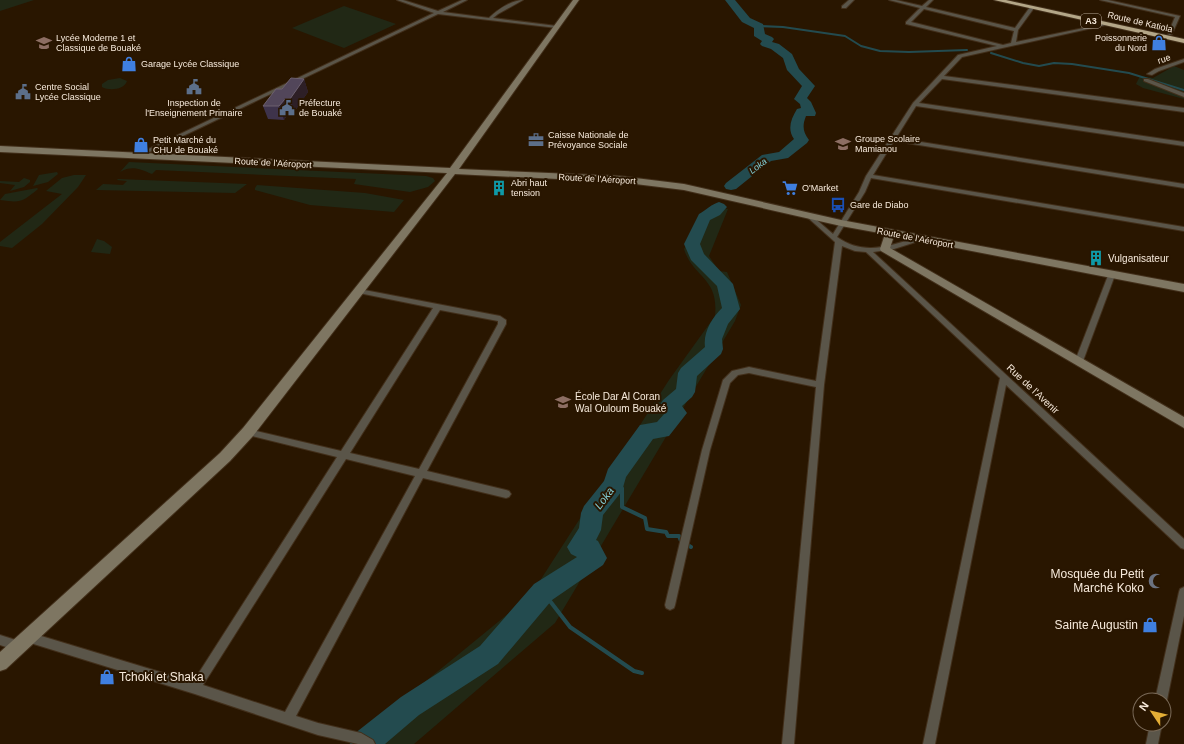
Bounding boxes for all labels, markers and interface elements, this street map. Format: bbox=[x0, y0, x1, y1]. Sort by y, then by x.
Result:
street label: Route de Katiola bbox=[1106, 10, 1174, 34]
road number: A3 bbox=[1081, 14, 1101, 28]
place label: Lycée Moderne 1 et Classique de Bouaké bbox=[56, 33, 141, 53]
place label: Poissonnerie du Nord bbox=[1095, 33, 1147, 53]
school or university icon: Lycée Moderne 1 et Classique de Bouaké bbox=[35, 34, 53, 52]
shop icon: Poissonnerie du Nord bbox=[1150, 34, 1168, 52]
street label: rue bbox=[1156, 52, 1172, 66]
shop icon: Garage Lycée Classique bbox=[120, 55, 138, 73]
place label: Garage Lycée Classique bbox=[141, 59, 239, 69]
public building icon: Inspection de l'Enseignement Primaire bbox=[185, 78, 203, 96]
place label: Centre Social Lycée Classique bbox=[35, 82, 101, 102]
public building icon: Centre Social Lycée Classique bbox=[14, 83, 32, 101]
place label: Inspection de l'Enseignement Primaire bbox=[145, 98, 243, 118]
place label: Préfecture de Bouaké bbox=[299, 98, 342, 118]
public building icon: Préfecture de Bouaké bbox=[278, 99, 296, 117]
place label: Caisse Nationale de Prévoyance Sociale bbox=[548, 130, 629, 150]
office icon: Caisse Nationale de Prévoyance Sociale bbox=[527, 131, 545, 149]
place label: Groupe Scolaire Mamianou bbox=[855, 134, 920, 154]
place label: Petit Marché du CHU de Bouaké bbox=[153, 135, 218, 155]
school or university icon: Groupe Scolaire Mamianou bbox=[834, 135, 852, 153]
shop icon: Petit Marché du CHU de Bouaké bbox=[132, 136, 150, 154]
street label: Route de l'Aéroport bbox=[234, 156, 312, 170]
water label: Loka bbox=[747, 156, 769, 176]
street label: Route de l'Aéroport bbox=[558, 172, 636, 186]
place label: Abri haut tension bbox=[511, 178, 548, 198]
building icon: Abri haut tension bbox=[490, 179, 508, 197]
supermarket icon: O'Market bbox=[781, 179, 799, 197]
place label: O'Market bbox=[802, 183, 839, 193]
bus stop icon: Gare de Diabo bbox=[829, 196, 847, 214]
place label: Gare de Diabo bbox=[850, 200, 909, 210]
street label: Route de l'Aéroport bbox=[876, 226, 954, 250]
building icon: Vulganisateur bbox=[1087, 249, 1105, 267]
place label: Vulganisateur bbox=[1108, 253, 1169, 264]
street label: Rue de l'Avenir bbox=[1005, 362, 1062, 416]
place label: École Dar Al Coran Wal Ouloum Bouaké bbox=[575, 390, 667, 414]
school or university icon: École Dar Al Coran Wal Ouloum Bouaké bbox=[554, 393, 572, 411]
water label: Loka bbox=[592, 485, 616, 511]
place label: Mosquée du Petit Marché Koko bbox=[1051, 567, 1145, 595]
mosque icon: Mosquée du Petit Marché Koko bbox=[1147, 572, 1165, 590]
shop icon: Sainte Augustin bbox=[1141, 616, 1159, 634]
place label: Sainte Augustin bbox=[1055, 618, 1138, 632]
shop icon: Tchoki et Shaka bbox=[98, 668, 116, 686]
place label: Tchoki et Shaka bbox=[119, 670, 204, 684]
north arrow bbox=[1132, 692, 1172, 732]
text: N bbox=[1137, 700, 1151, 713]

